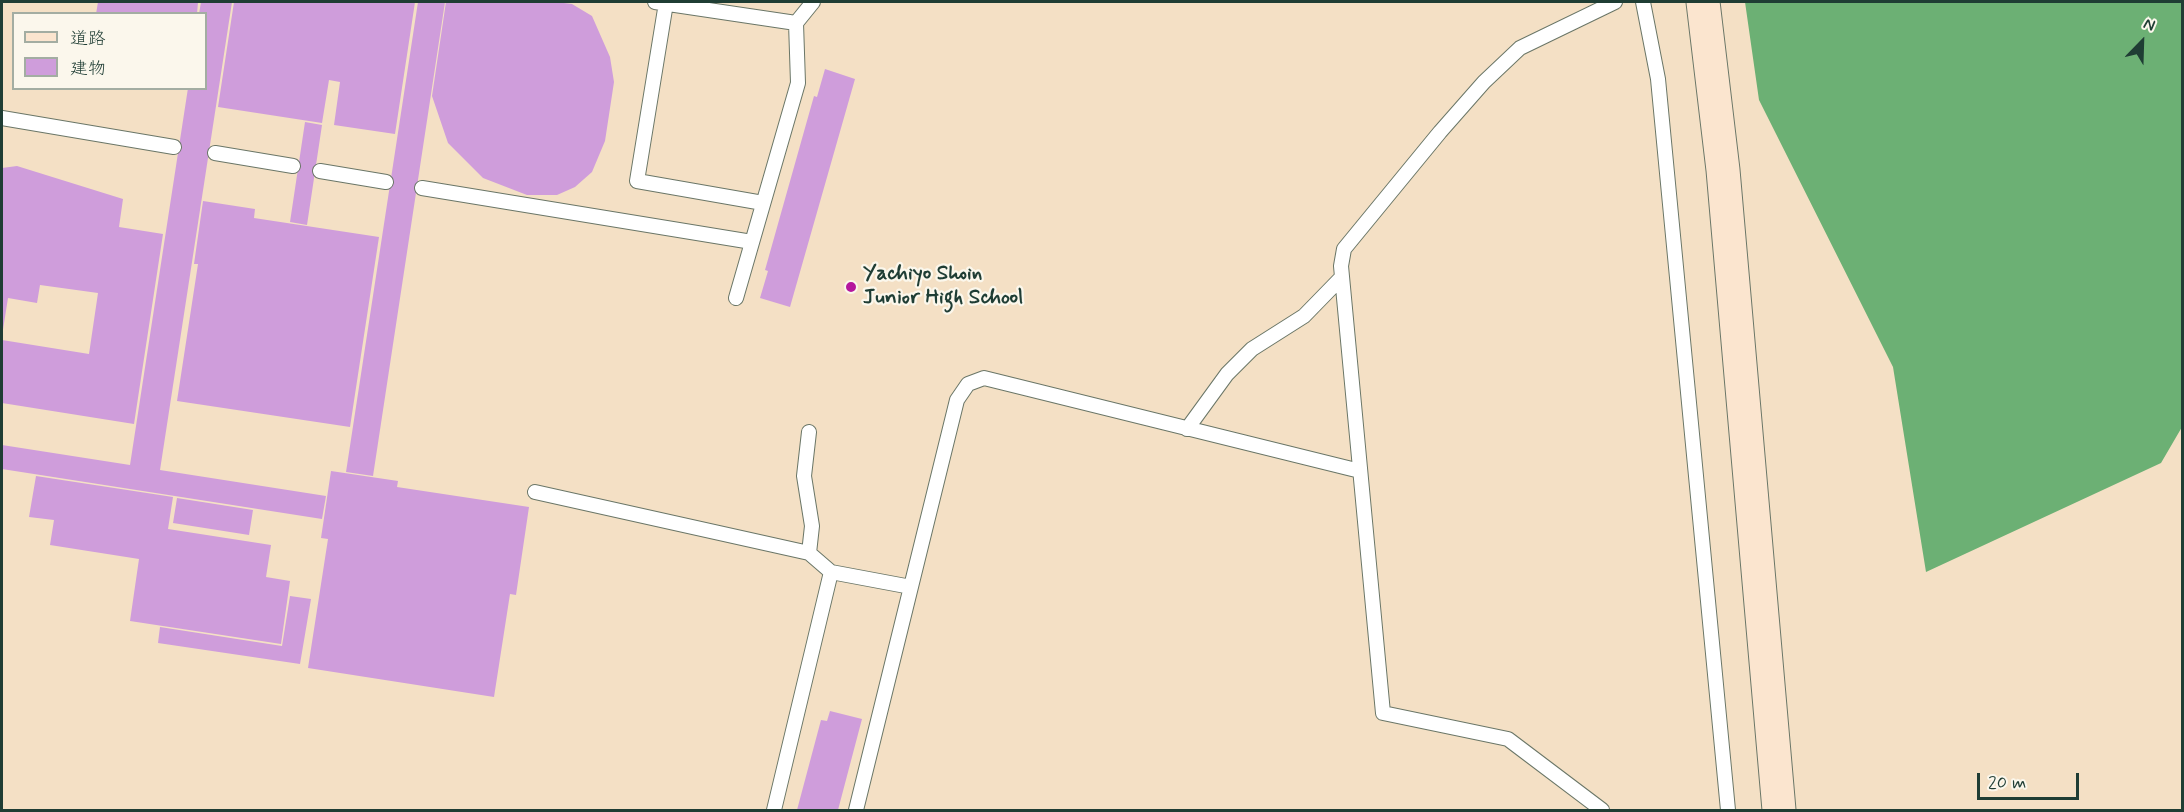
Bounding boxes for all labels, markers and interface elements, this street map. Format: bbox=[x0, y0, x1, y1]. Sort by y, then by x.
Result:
legend bbox=[12, 12, 207, 90]
north arrow bbox=[2112, 12, 2172, 72]
text: N bbox=[2140, 13, 2158, 37]
text: 道路 bbox=[70, 27, 106, 51]
text: 建物 bbox=[70, 57, 106, 81]
place label: Yachiyo Shoin Junior High School bbox=[863, 262, 1023, 312]
marker: Yachiyo Shoin Junior High School bbox=[844, 280, 858, 294]
scale bar bbox=[1980, 761, 2082, 799]
text: 20 m bbox=[1988, 771, 2026, 795]

